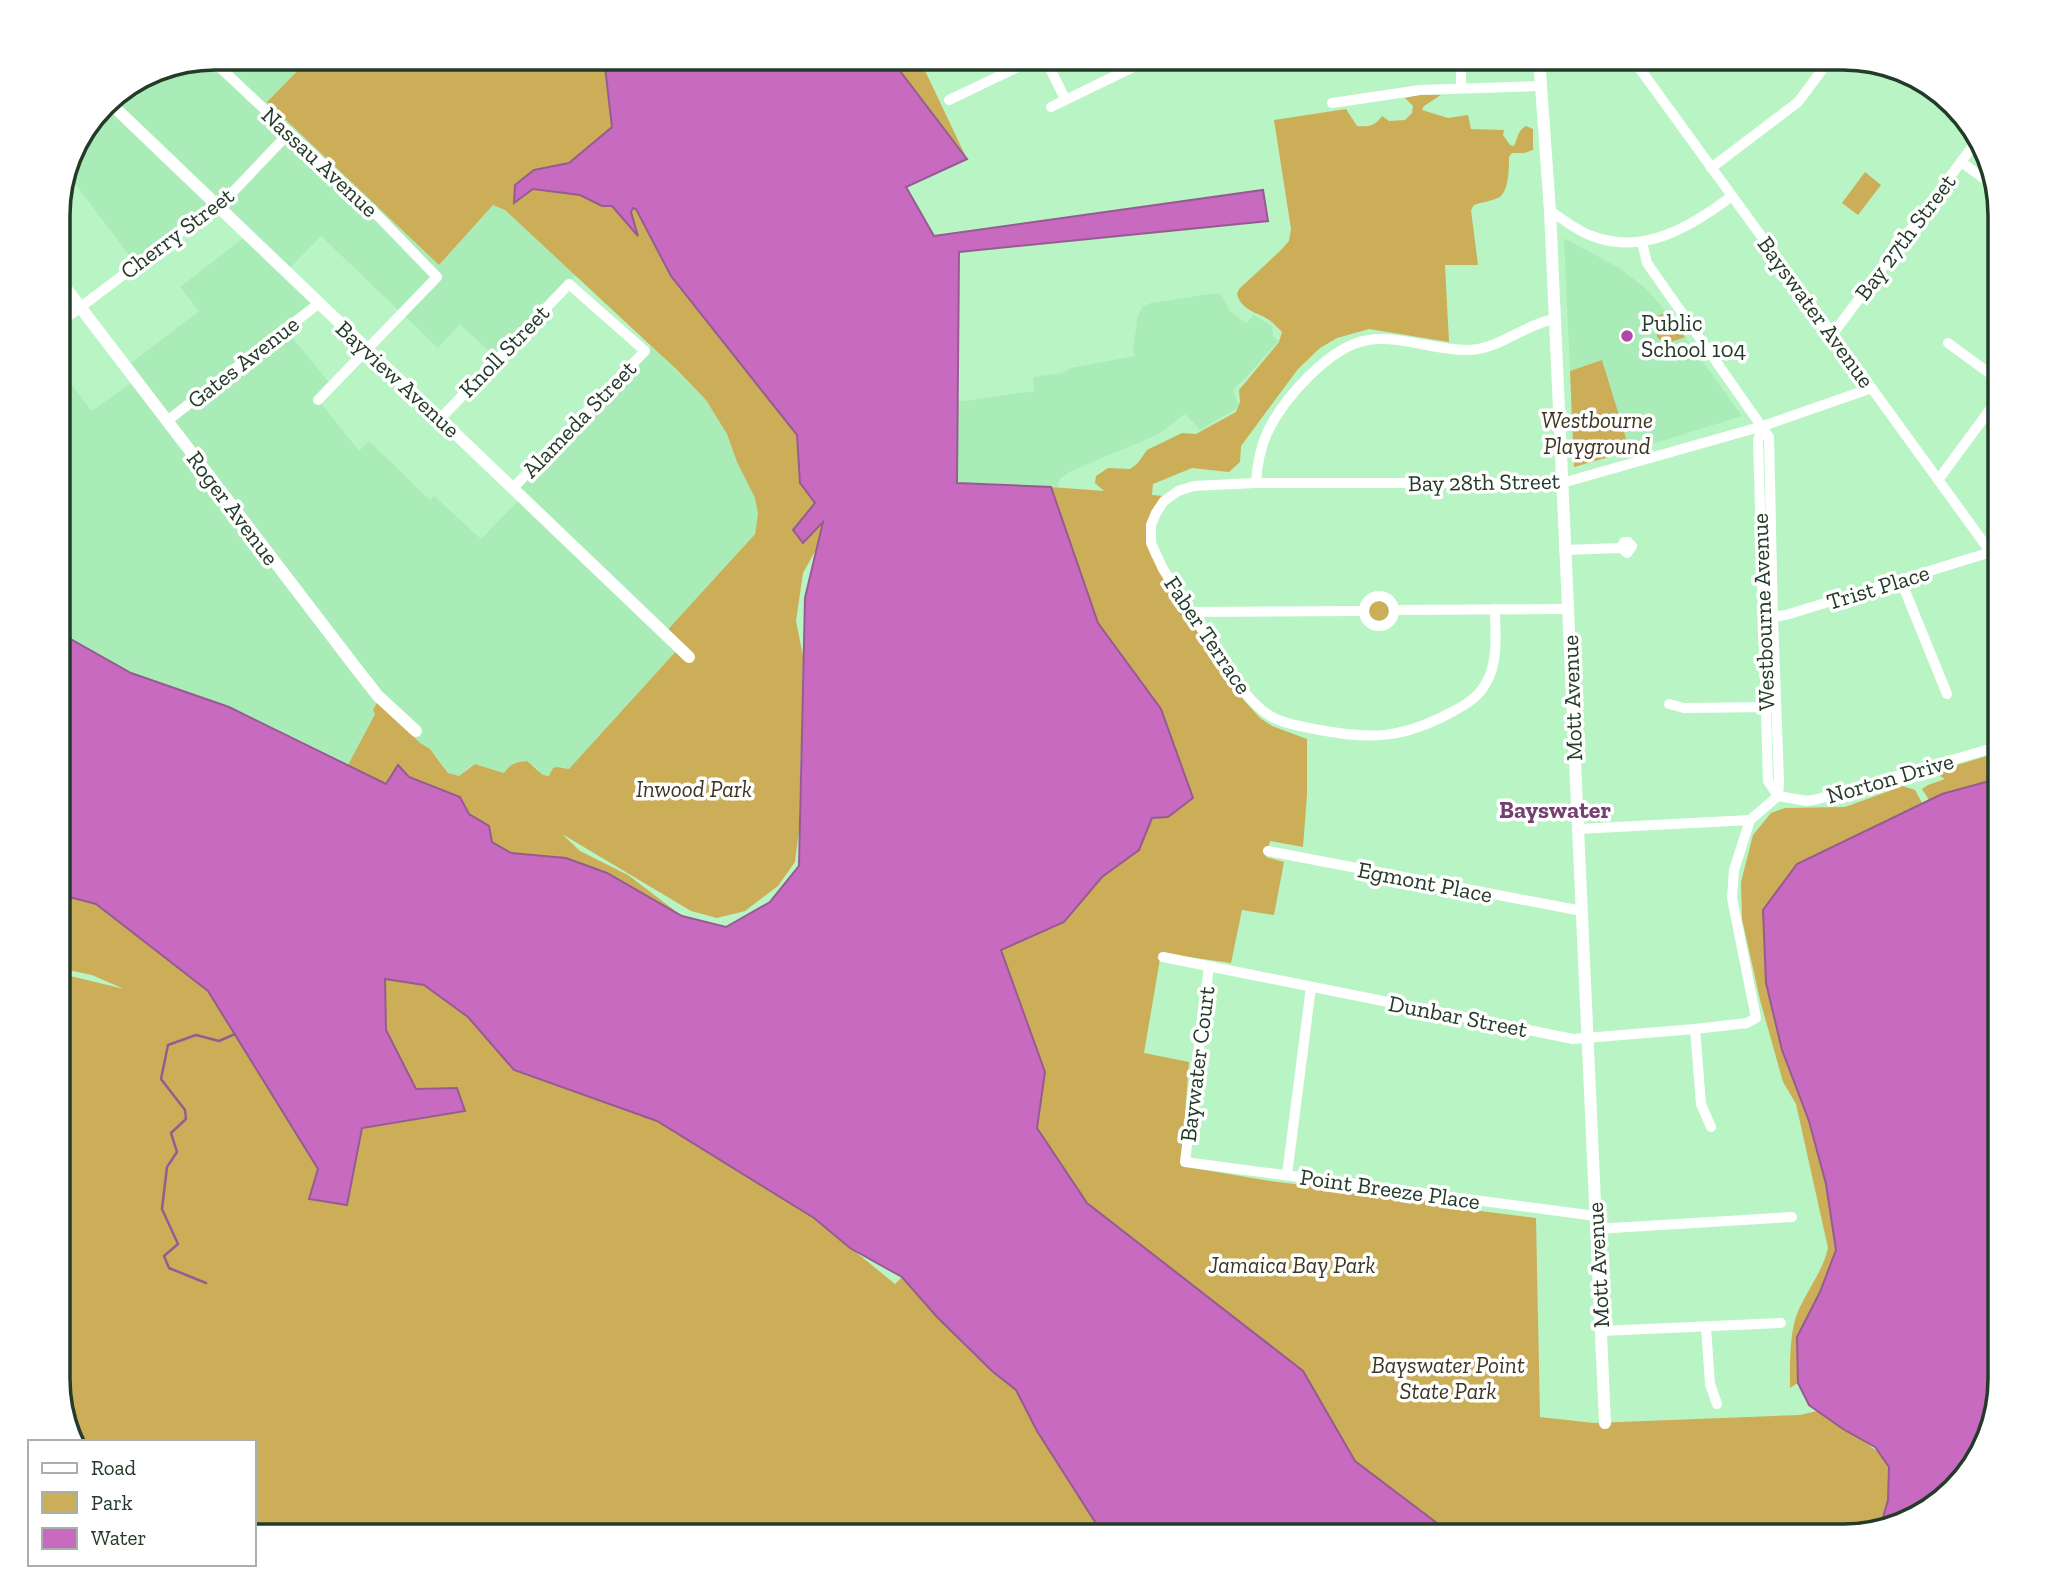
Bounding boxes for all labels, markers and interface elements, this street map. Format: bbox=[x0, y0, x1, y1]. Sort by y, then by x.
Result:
street label: Nassau Avenue bbox=[256, 101, 384, 223]
street label: Bay 27th Street bbox=[1848, 168, 1962, 306]
street label: Cherry Street bbox=[115, 181, 240, 285]
street label: Bayswater Avenue bbox=[1752, 231, 1880, 393]
street label: Knoll Street bbox=[453, 299, 555, 403]
place label: Public School 104 bbox=[1641, 309, 1746, 363]
street label: Gates Avenue bbox=[182, 310, 304, 414]
street label: Bayview Avenue bbox=[330, 314, 466, 444]
marker: Public School 104 bbox=[1619, 328, 1635, 344]
street label: Alameda Street bbox=[516, 354, 642, 484]
park label: Westbourne Playground bbox=[1541, 406, 1653, 460]
street label: Roger Avenue bbox=[181, 445, 285, 571]
street label: Bay 28th Street bbox=[1408, 467, 1561, 497]
street label: Westbourne Avenue bbox=[1746, 513, 1780, 711]
street label: Trist Place bbox=[1823, 558, 1933, 616]
street label: Faber Terrace bbox=[1158, 571, 1258, 699]
street label: Mott Avenue bbox=[1556, 635, 1588, 761]
street label: Norton Drive bbox=[1823, 747, 1957, 809]
park label: Inwood Park bbox=[636, 775, 752, 803]
district label: Bayswater bbox=[1499, 795, 1611, 824]
street label: Egmont Place bbox=[1355, 855, 1495, 909]
street label: Baywater Court bbox=[1174, 984, 1220, 1143]
street label: Dunbar Street bbox=[1386, 989, 1530, 1043]
street label: Point Breeze Place bbox=[1298, 1162, 1482, 1216]
street label: Mott Avenue bbox=[1581, 1201, 1615, 1329]
park label: Jamaica Bay Park bbox=[1208, 1251, 1375, 1279]
park label: Bayswater Point State Park bbox=[1371, 1351, 1525, 1405]
legend bbox=[28, 1440, 256, 1566]
text: Road bbox=[91, 1455, 137, 1480]
text: Park bbox=[91, 1490, 133, 1515]
text: Water bbox=[91, 1525, 146, 1550]

